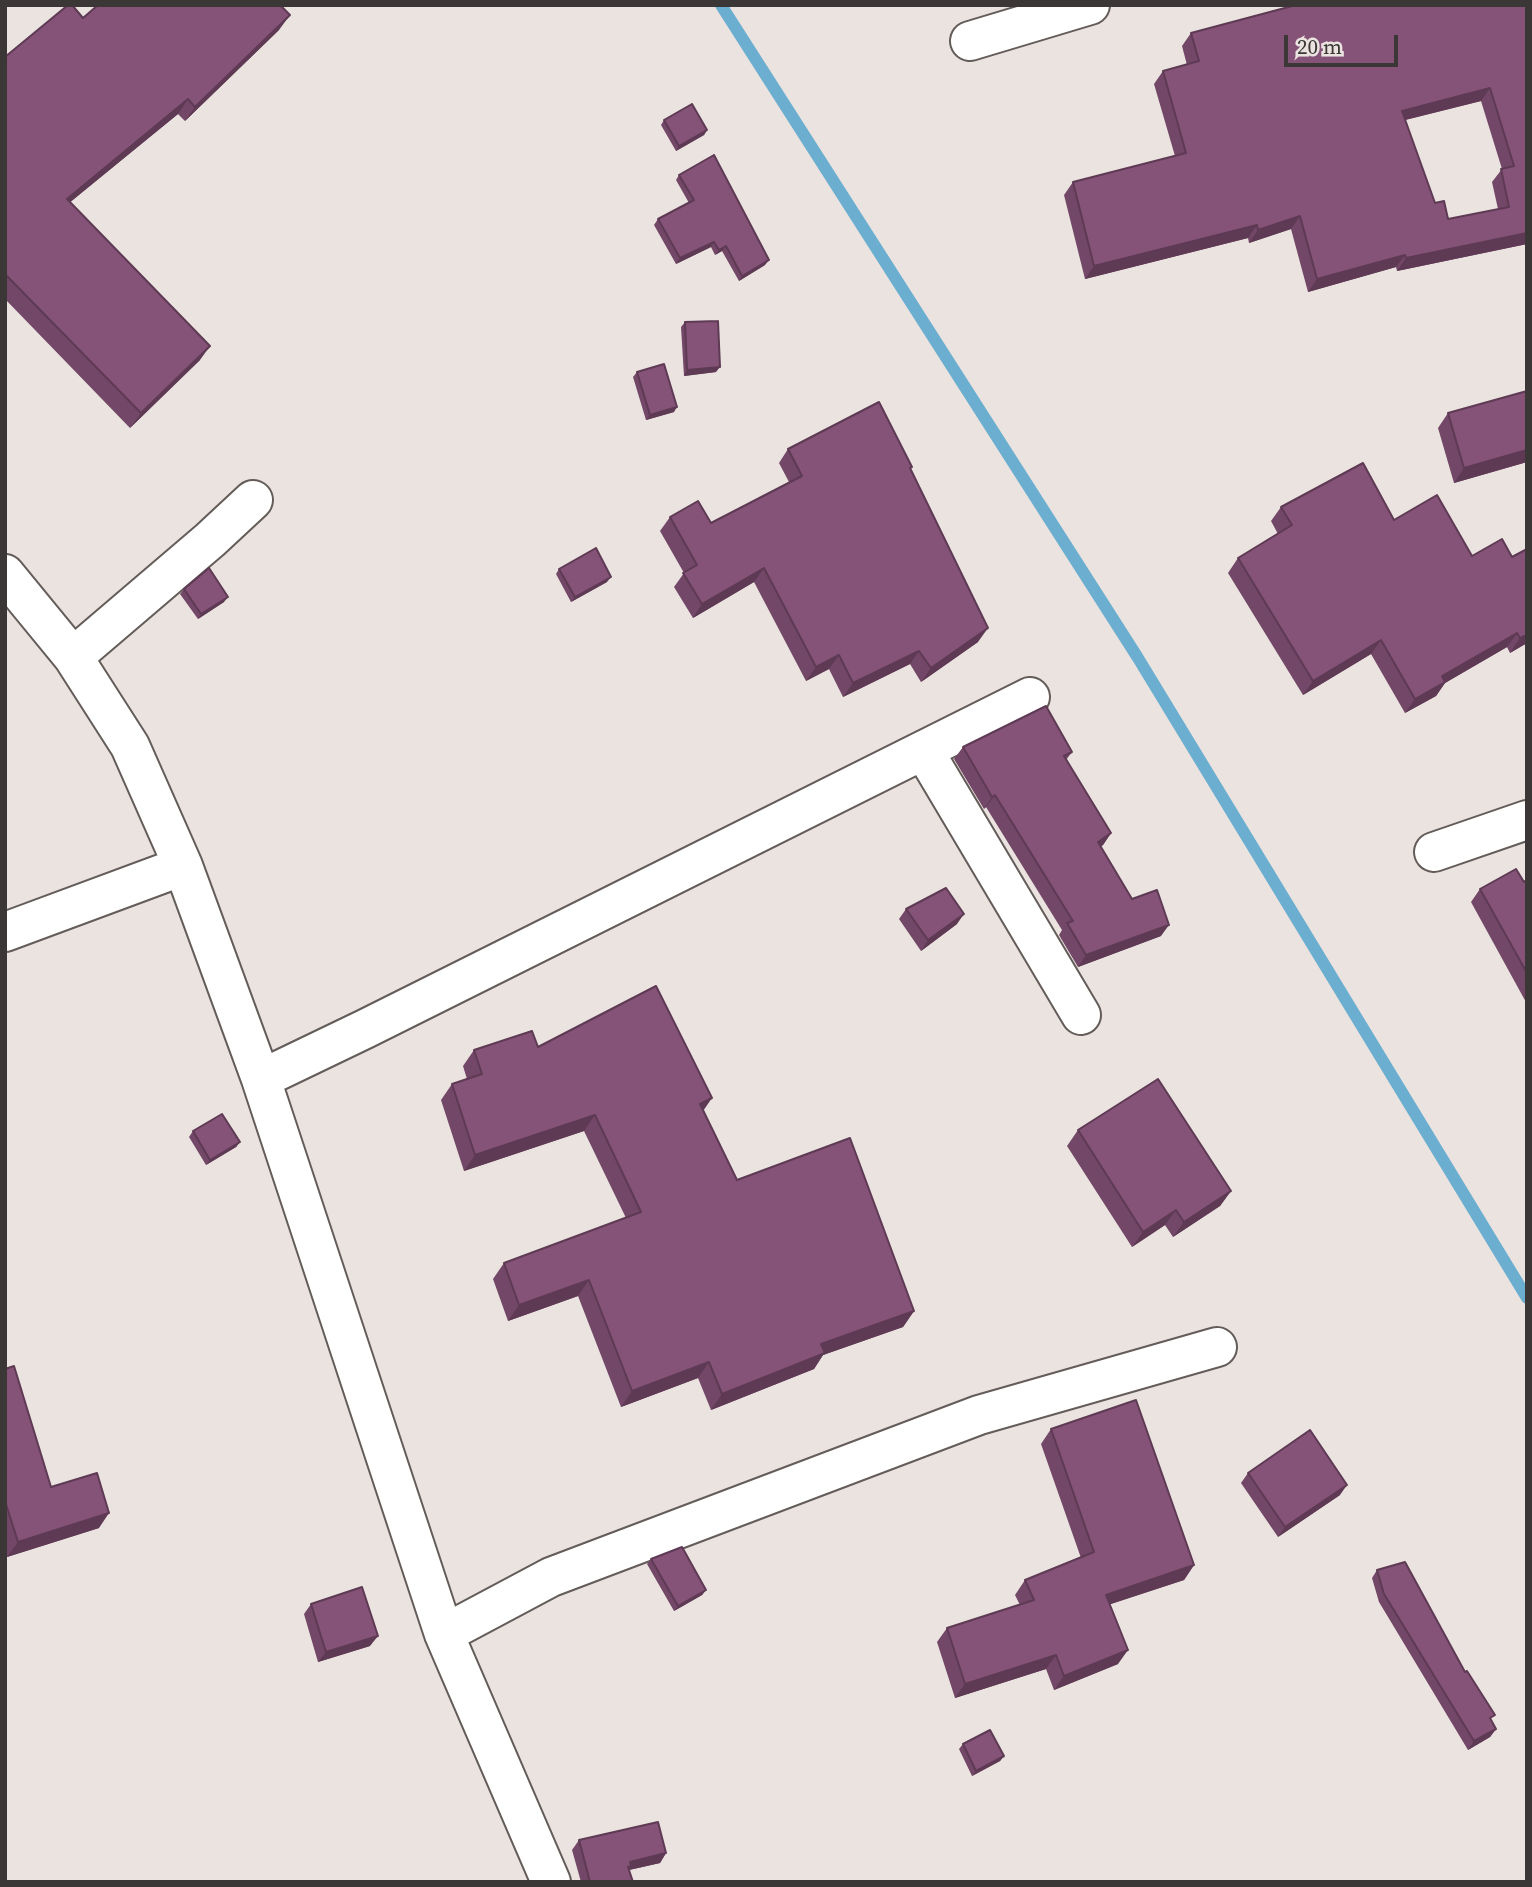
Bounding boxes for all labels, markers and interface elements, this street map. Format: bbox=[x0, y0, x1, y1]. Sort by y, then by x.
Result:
scale bar bbox=[1287, 21, 1401, 65]
text: 20 m bbox=[1297, 32, 1342, 61]

